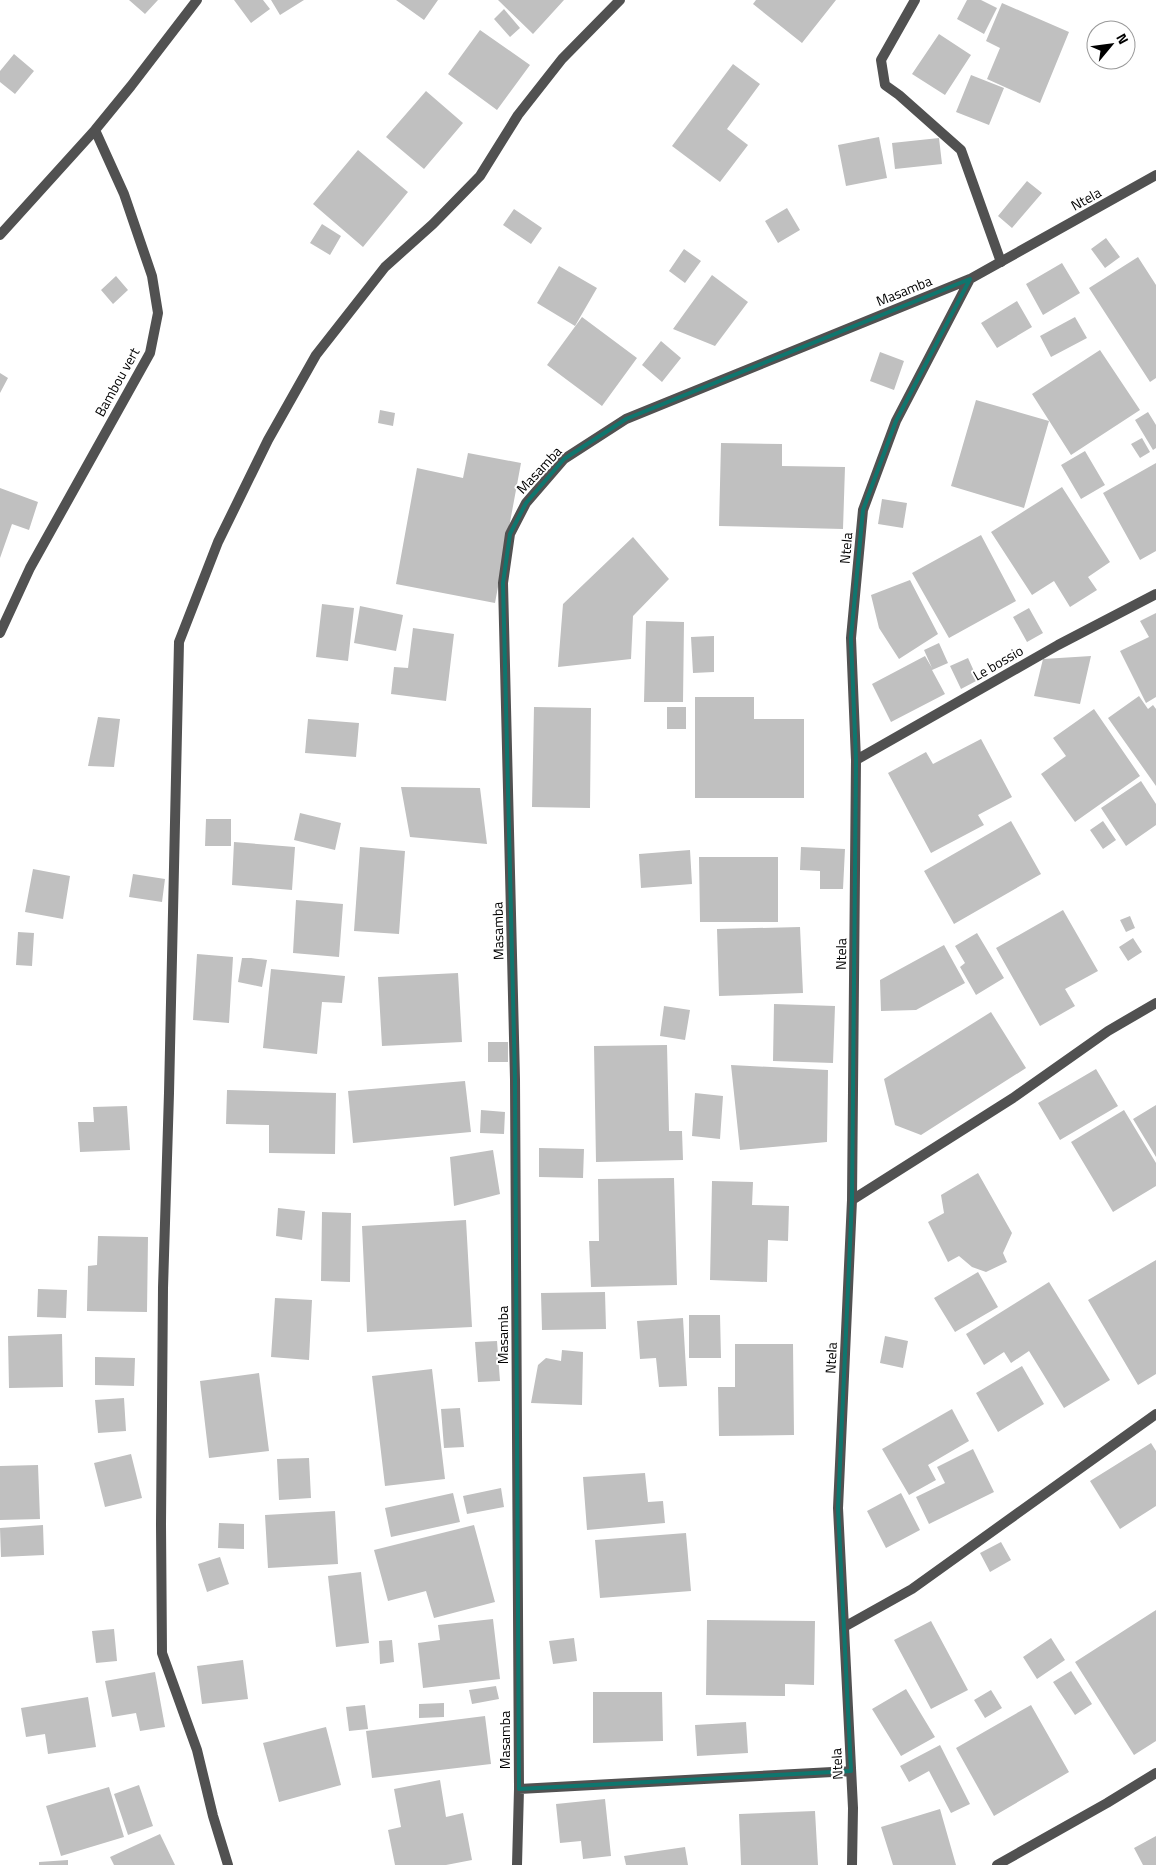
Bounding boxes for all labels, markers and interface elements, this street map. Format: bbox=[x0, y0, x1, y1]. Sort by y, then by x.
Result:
north arrow bbox=[1086, 20, 1136, 70]
text: N bbox=[1111, 29, 1134, 48]
street label: Ntela bbox=[1067, 182, 1105, 215]
street label: Masamba bbox=[873, 270, 935, 311]
street label: Bambou vert bbox=[89, 343, 144, 420]
street label: Masamba bbox=[511, 441, 566, 498]
street label: Ntela bbox=[834, 531, 857, 565]
street label: Le bossio bbox=[969, 640, 1027, 685]
street label: Masamba bbox=[486, 902, 509, 960]
street label: Ntela bbox=[830, 938, 851, 970]
street label: Masamba bbox=[492, 1306, 513, 1364]
street label: Ntela bbox=[819, 1342, 842, 1374]
street label: Masamba bbox=[494, 1711, 515, 1769]
street label: Ntela bbox=[825, 1748, 848, 1780]

